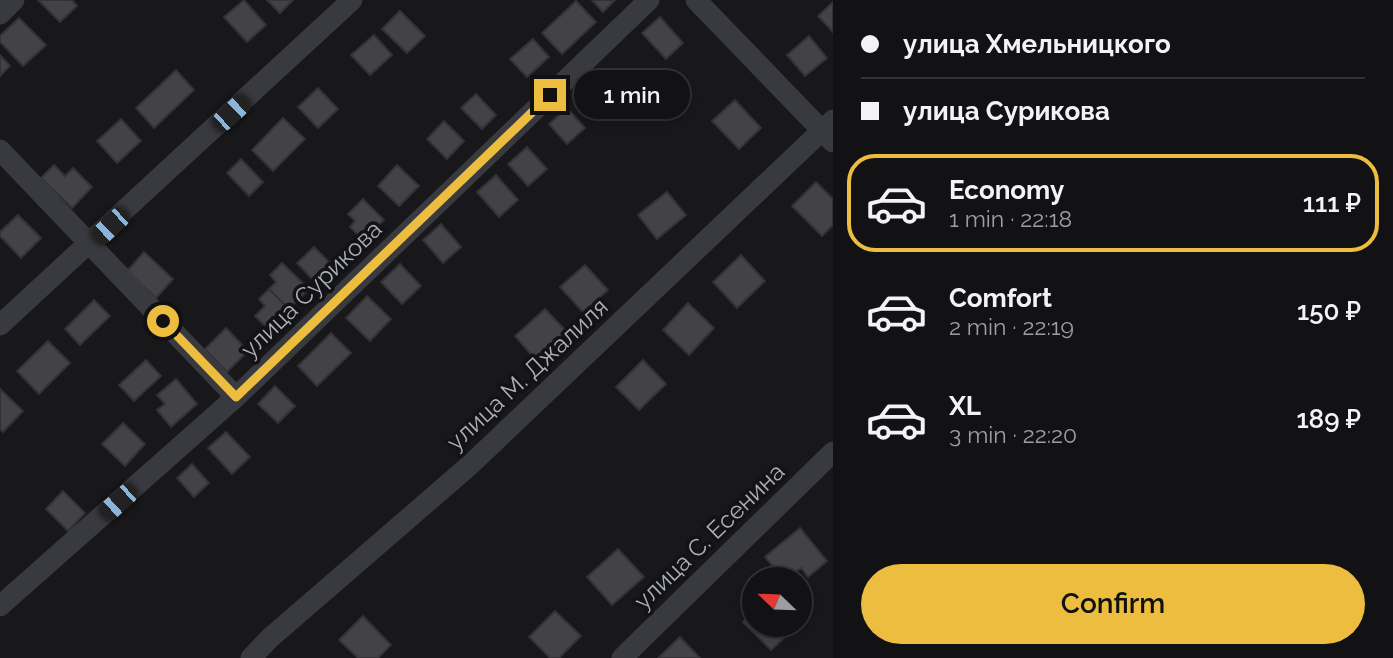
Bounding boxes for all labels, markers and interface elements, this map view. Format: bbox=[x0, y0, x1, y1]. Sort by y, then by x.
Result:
text: улица Хмельницкого bbox=[903, 29, 1171, 59]
callout: 1 min bbox=[574, 70, 690, 119]
route end bbox=[534, 79, 566, 111]
text: 1 min bbox=[603, 81, 661, 108]
car bbox=[209, 91, 254, 135]
text: улица Сурикова bbox=[903, 96, 1110, 126]
icon: car bbox=[865, 172, 928, 235]
text: Economy bbox=[949, 175, 1064, 205]
text: 111 ₽ bbox=[1303, 188, 1361, 218]
car bbox=[88, 204, 133, 248]
text: 1 min · 22:18 bbox=[949, 205, 1072, 232]
street label: улица Сурикова bbox=[235, 214, 387, 364]
icon: car bbox=[865, 280, 928, 343]
text: Comfort bbox=[949, 283, 1052, 313]
street label: улица М. Джалиля bbox=[440, 292, 614, 456]
text: 150 ₽ bbox=[1297, 296, 1361, 326]
route start bbox=[147, 305, 179, 337]
text: 2 min · 22:19 bbox=[949, 313, 1074, 340]
icon: car bbox=[865, 388, 928, 451]
text: XL bbox=[949, 391, 981, 421]
text: 189 ₽ bbox=[1296, 404, 1361, 434]
text: 3 min · 22:20 bbox=[949, 421, 1077, 448]
street label: улица С. Есенина bbox=[628, 457, 790, 615]
car bbox=[96, 480, 141, 524]
button: Confirm bbox=[861, 564, 1365, 644]
north arrow bbox=[742, 567, 812, 637]
map controls bbox=[742, 567, 812, 637]

